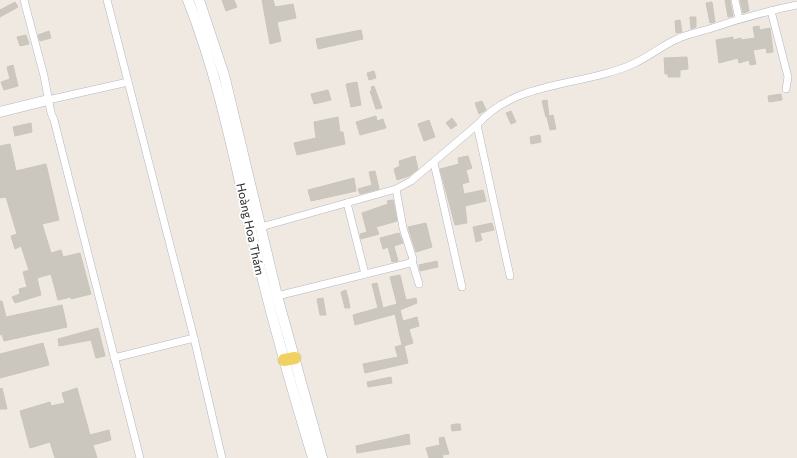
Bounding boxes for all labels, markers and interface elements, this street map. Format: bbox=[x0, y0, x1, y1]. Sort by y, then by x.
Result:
street label: Hoàng Hoa Thám bbox=[234, 182, 268, 276]

